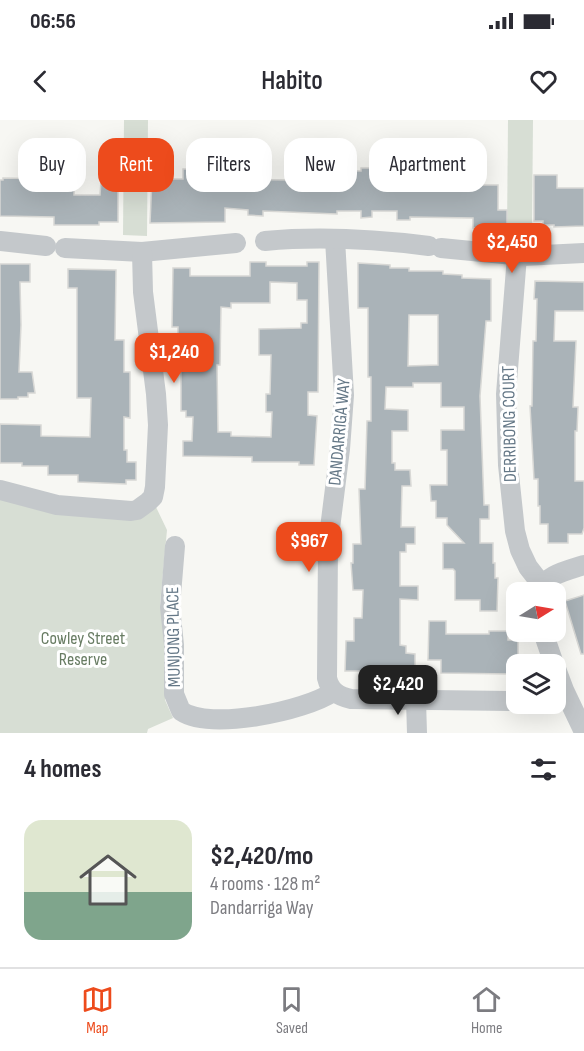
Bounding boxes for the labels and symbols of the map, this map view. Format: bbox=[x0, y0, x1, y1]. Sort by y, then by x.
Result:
pin: $2,450 bbox=[463, 223, 561, 274]
pin: $1,240 bbox=[125, 333, 223, 384]
street label: DERRIBONG COURT bbox=[498, 366, 521, 482]
street label: DANDARRIGA WAY bbox=[324, 377, 355, 486]
pin: $967 bbox=[273, 522, 345, 573]
north arrow bbox=[506, 582, 566, 642]
street label: MUNJONG PLACE bbox=[162, 587, 185, 687]
park label: Cowley Street Reserve bbox=[41, 628, 126, 670]
pin: $2,420 bbox=[349, 665, 447, 716]

